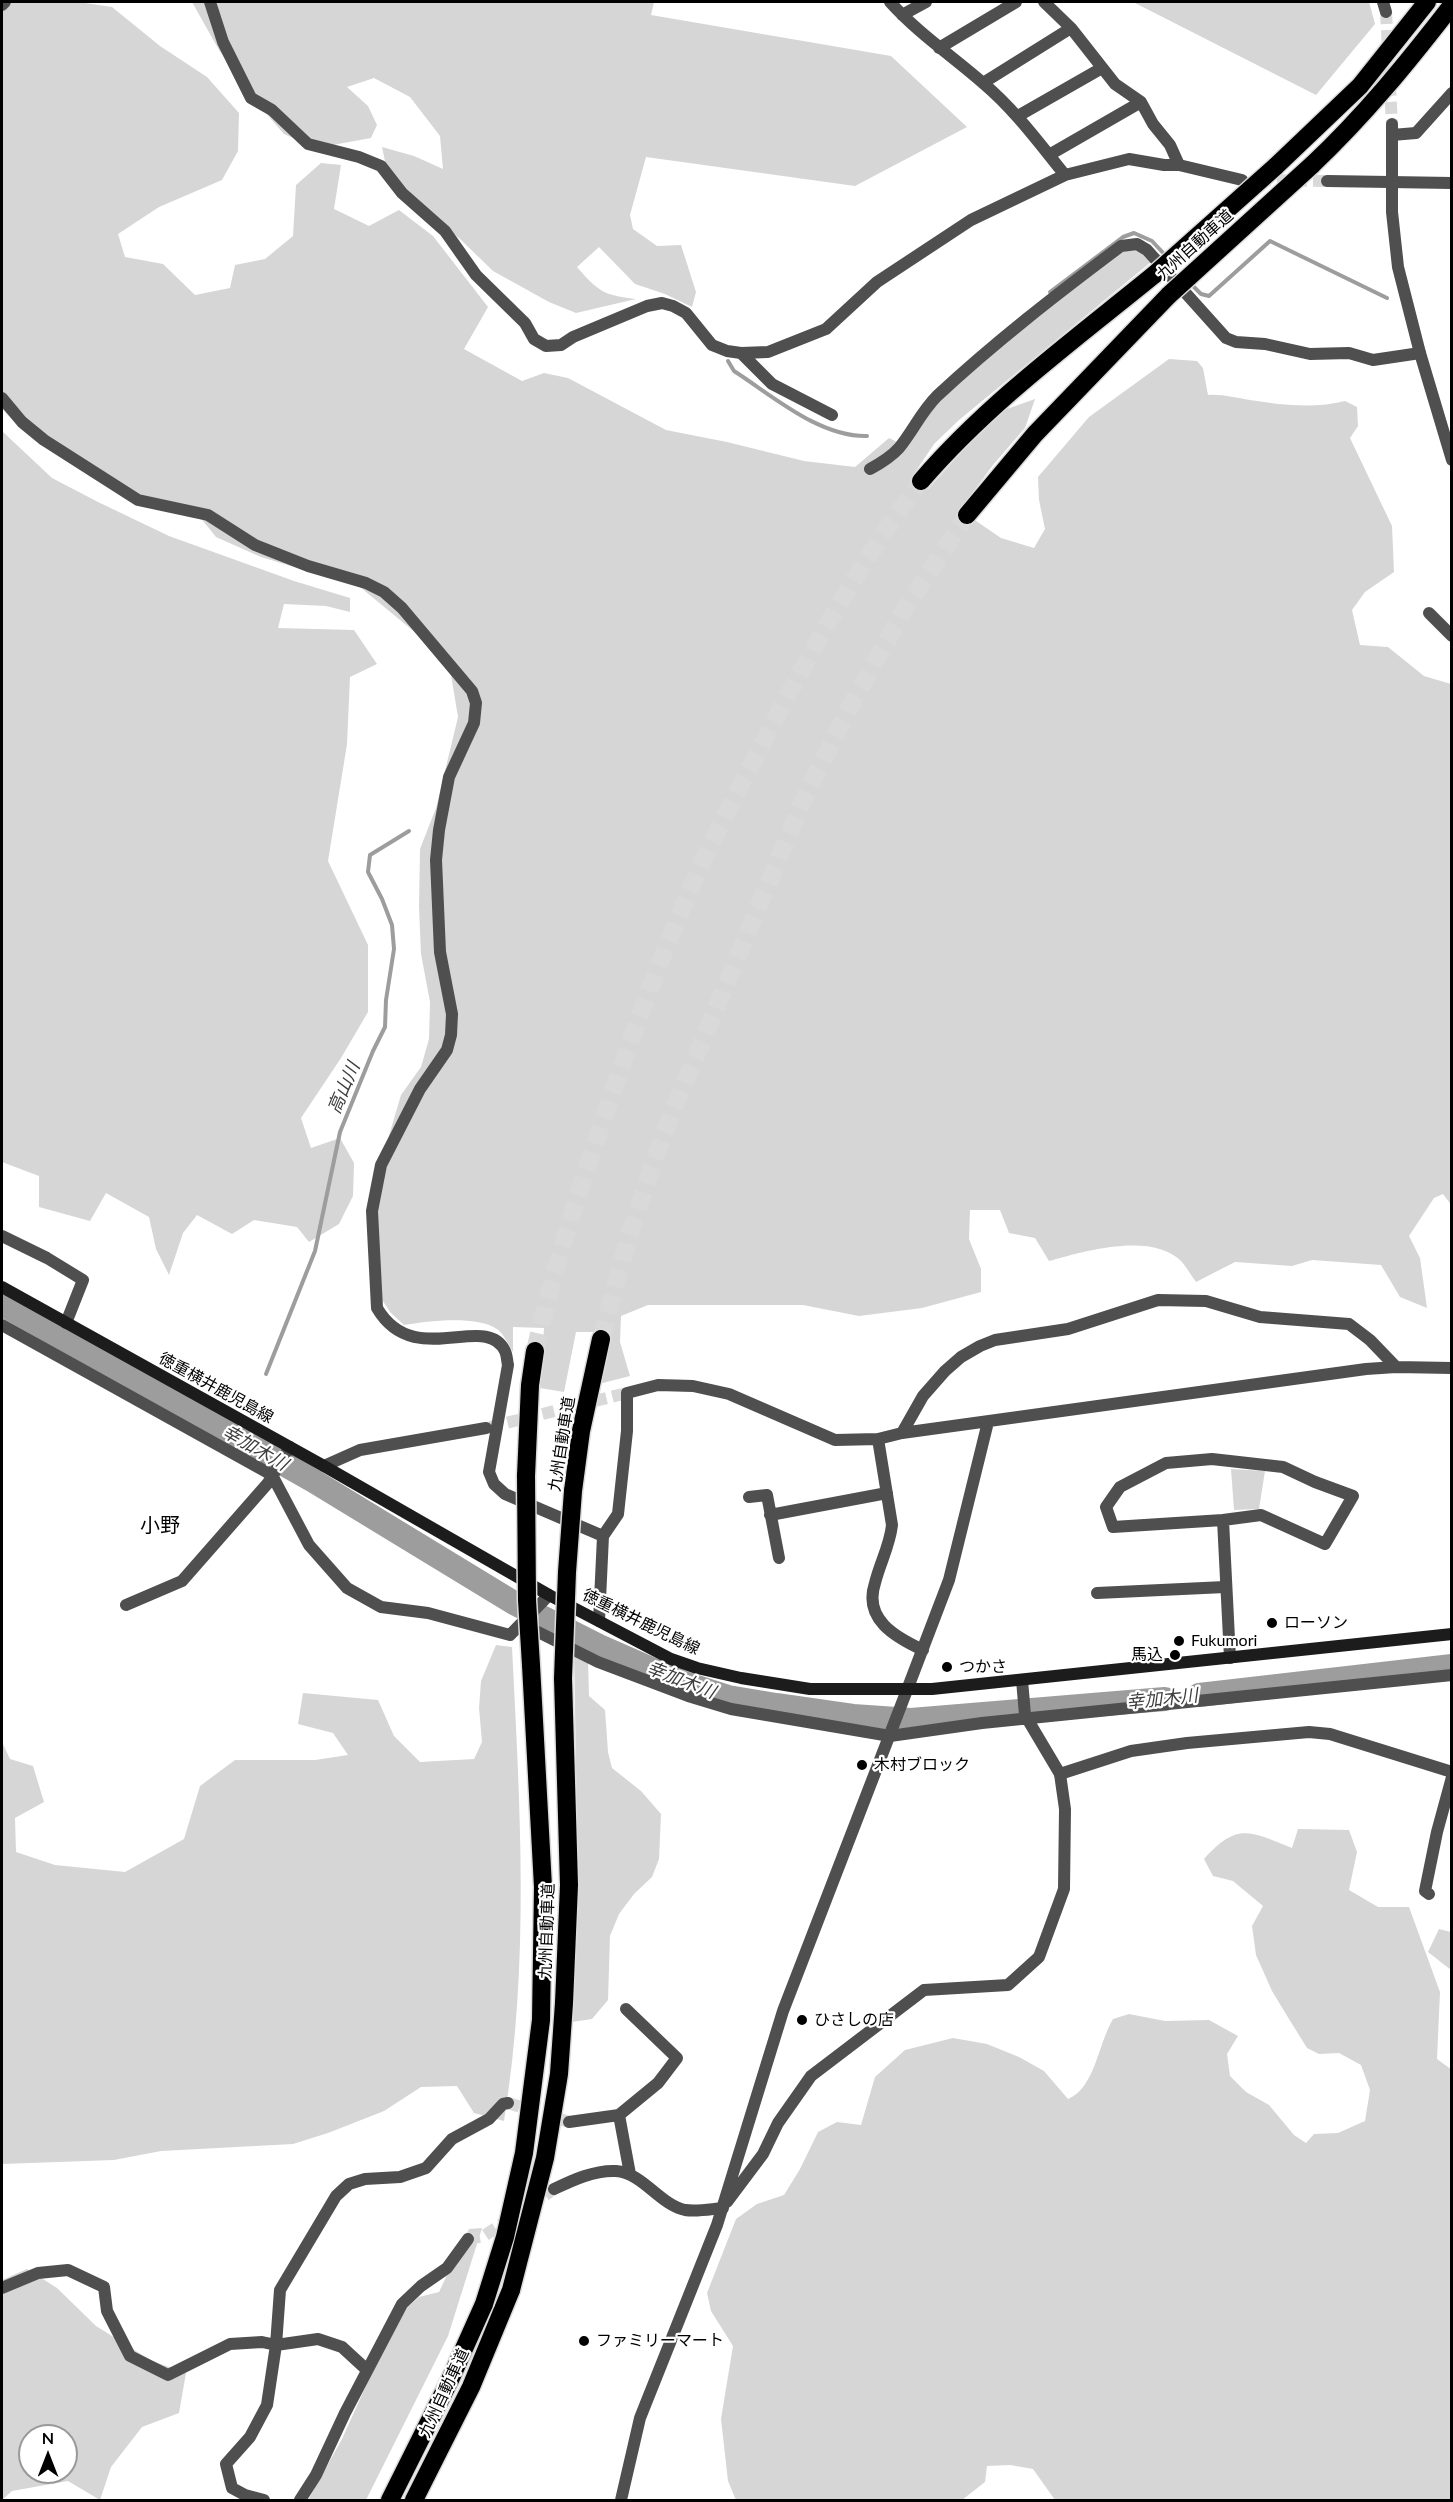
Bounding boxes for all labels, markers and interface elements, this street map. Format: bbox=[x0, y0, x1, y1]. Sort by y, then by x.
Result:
street label: 九州自動車道 bbox=[1153, 206, 1237, 284]
water label: 高山川 bbox=[324, 1059, 364, 1117]
street label: 徳重横井鹿児島線 bbox=[155, 1349, 277, 1427]
street label: 九州自動車道 bbox=[545, 1395, 579, 1493]
water label: 幸加木川 bbox=[218, 1421, 292, 1475]
district label: 小野 bbox=[140, 1514, 180, 1538]
street label: 徳重横井鹿児島線 bbox=[579, 1585, 703, 1659]
place label: ローソン bbox=[1284, 1613, 1348, 1633]
marker: ローソン bbox=[1265, 1616, 1279, 1630]
place label: Fukumori bbox=[1191, 1631, 1257, 1651]
marker: Fukumori bbox=[1172, 1634, 1186, 1648]
place label: 馬込 bbox=[1131, 1645, 1163, 1665]
marker: 馬込 bbox=[1168, 1648, 1182, 1662]
water label: 幸加木川 bbox=[644, 1657, 718, 1703]
place label: つかさ bbox=[959, 1657, 1007, 1677]
marker: つかさ bbox=[940, 1660, 954, 1674]
water label: 幸加木川 bbox=[1125, 1684, 1199, 1714]
place label: 木村ブロック bbox=[874, 1755, 970, 1775]
marker: 木村ブロック bbox=[855, 1758, 869, 1772]
street label: 九州自動車道 bbox=[536, 1883, 558, 1979]
place label: ひさしの店 bbox=[814, 2010, 894, 2030]
marker: ひさしの店 bbox=[795, 2013, 809, 2027]
place label: ファミリーマート bbox=[596, 2331, 724, 2351]
marker: ファミリーマート bbox=[577, 2334, 591, 2348]
street label: 九州自動車道 bbox=[415, 2345, 473, 2441]
north arrow bbox=[18, 2424, 78, 2484]
text: N bbox=[42, 2428, 54, 2447]

